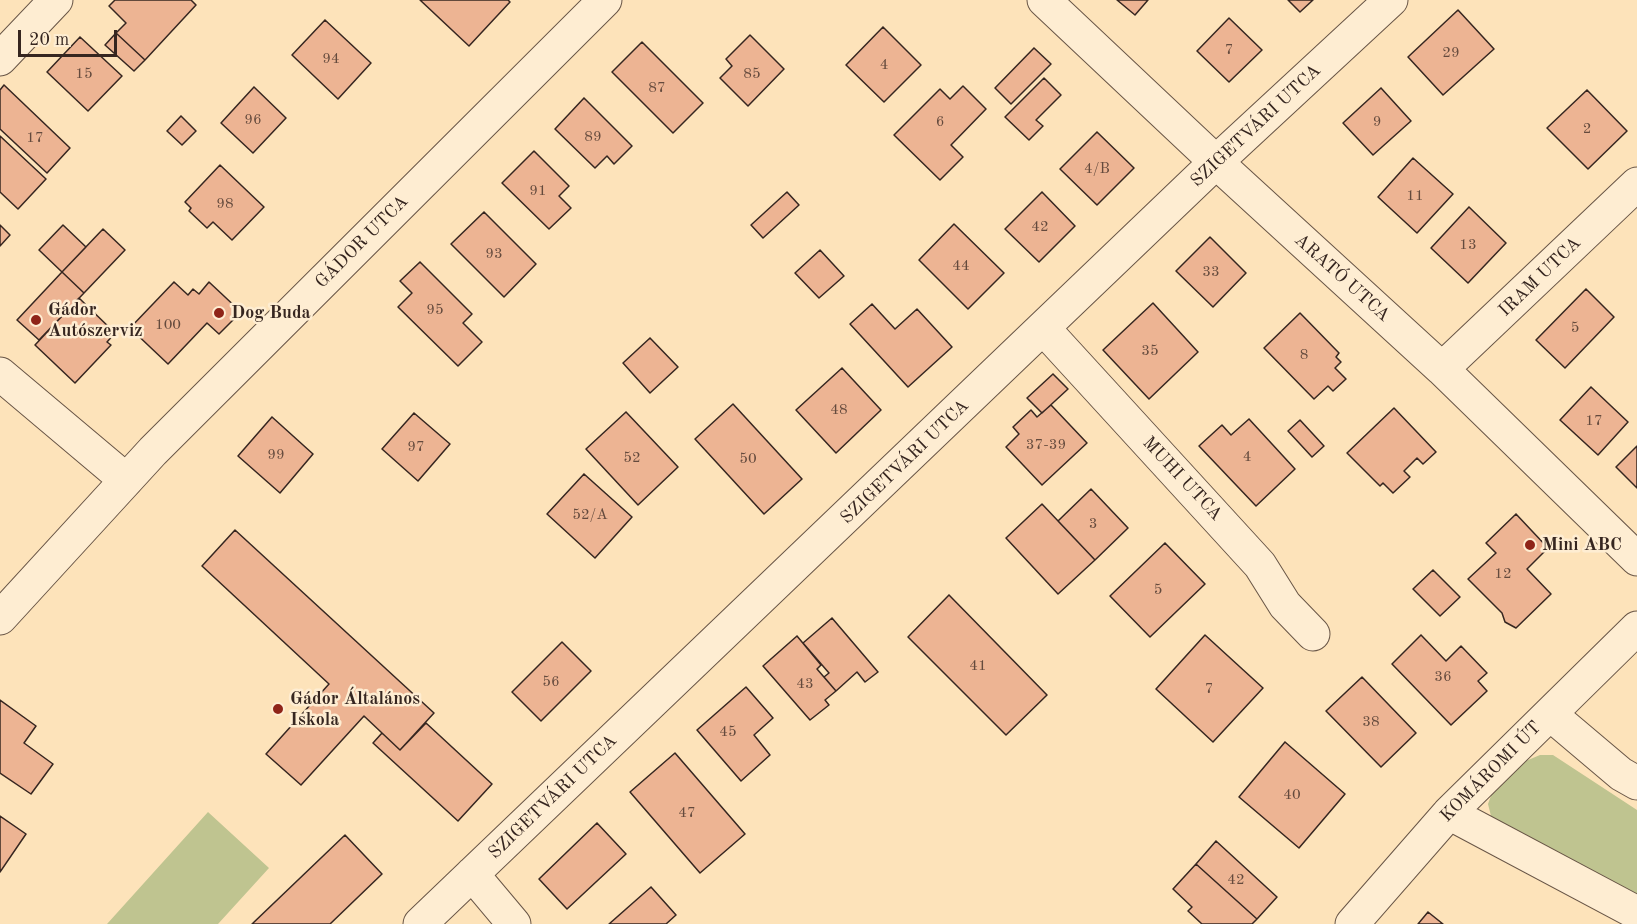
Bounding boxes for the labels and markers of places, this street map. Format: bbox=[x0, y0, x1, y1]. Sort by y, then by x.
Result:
place label: Gádor Autószerviz bbox=[48, 299, 143, 342]
place label: Dog Buda bbox=[231, 302, 311, 324]
marker: Dog Buda bbox=[212, 306, 226, 320]
marker: Gádor Autószerviz bbox=[29, 313, 43, 327]
place label: Mini ABC bbox=[1542, 534, 1622, 556]
marker: Mini ABC bbox=[1523, 538, 1537, 552]
place label: Gádor Általános Iskola bbox=[290, 688, 420, 730]
marker: Gádor Általános Iskola bbox=[271, 702, 285, 716]

